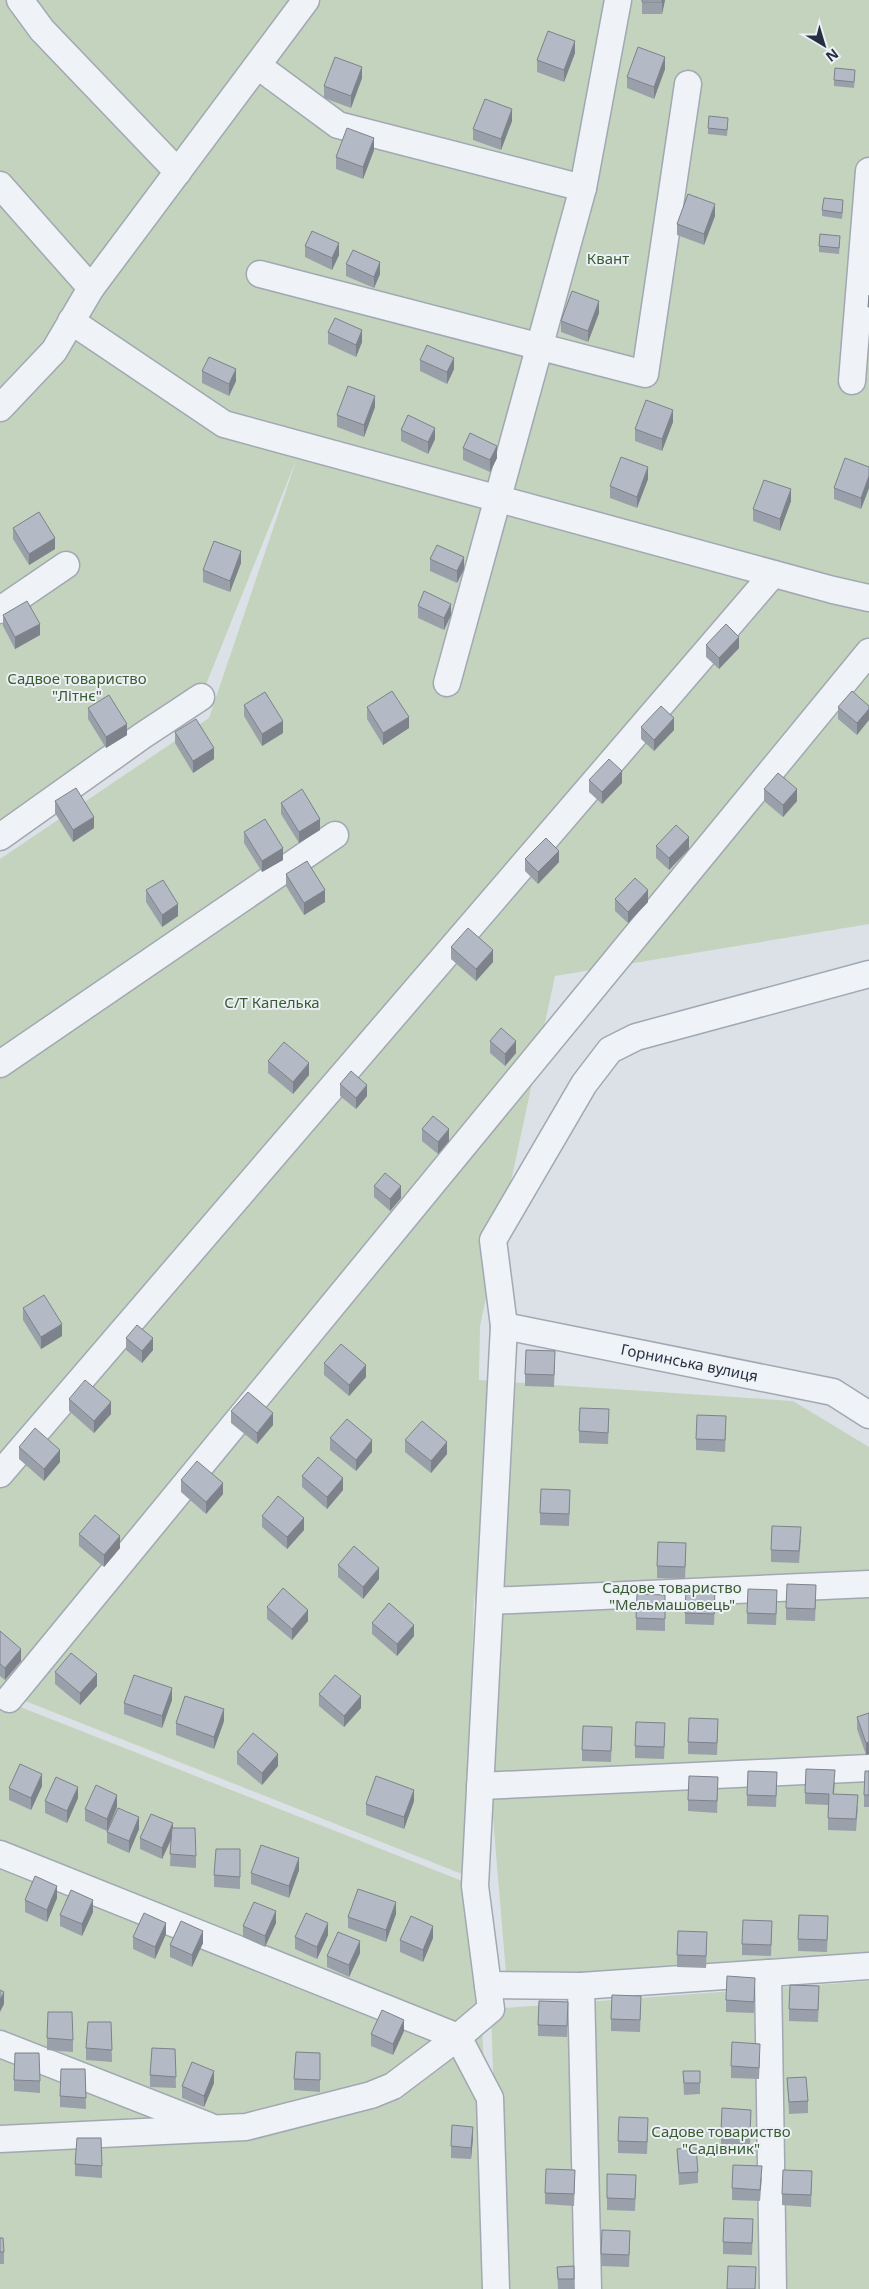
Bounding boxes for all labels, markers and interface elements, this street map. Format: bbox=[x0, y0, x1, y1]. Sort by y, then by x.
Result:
north arrow bbox=[799, 20, 849, 70]
text: N bbox=[822, 45, 843, 67]
park label: Квант bbox=[587, 248, 629, 268]
park label: Садвое товариство "Літнє" bbox=[7, 668, 147, 705]
park label: С/Т Капелька bbox=[224, 992, 320, 1012]
street label: Горнинська вулиця bbox=[619, 1339, 760, 1386]
park label: Садове товариство "Мельмашовець" bbox=[602, 1577, 742, 1614]
park label: Садове товариство "Садівник" bbox=[651, 2121, 791, 2158]

